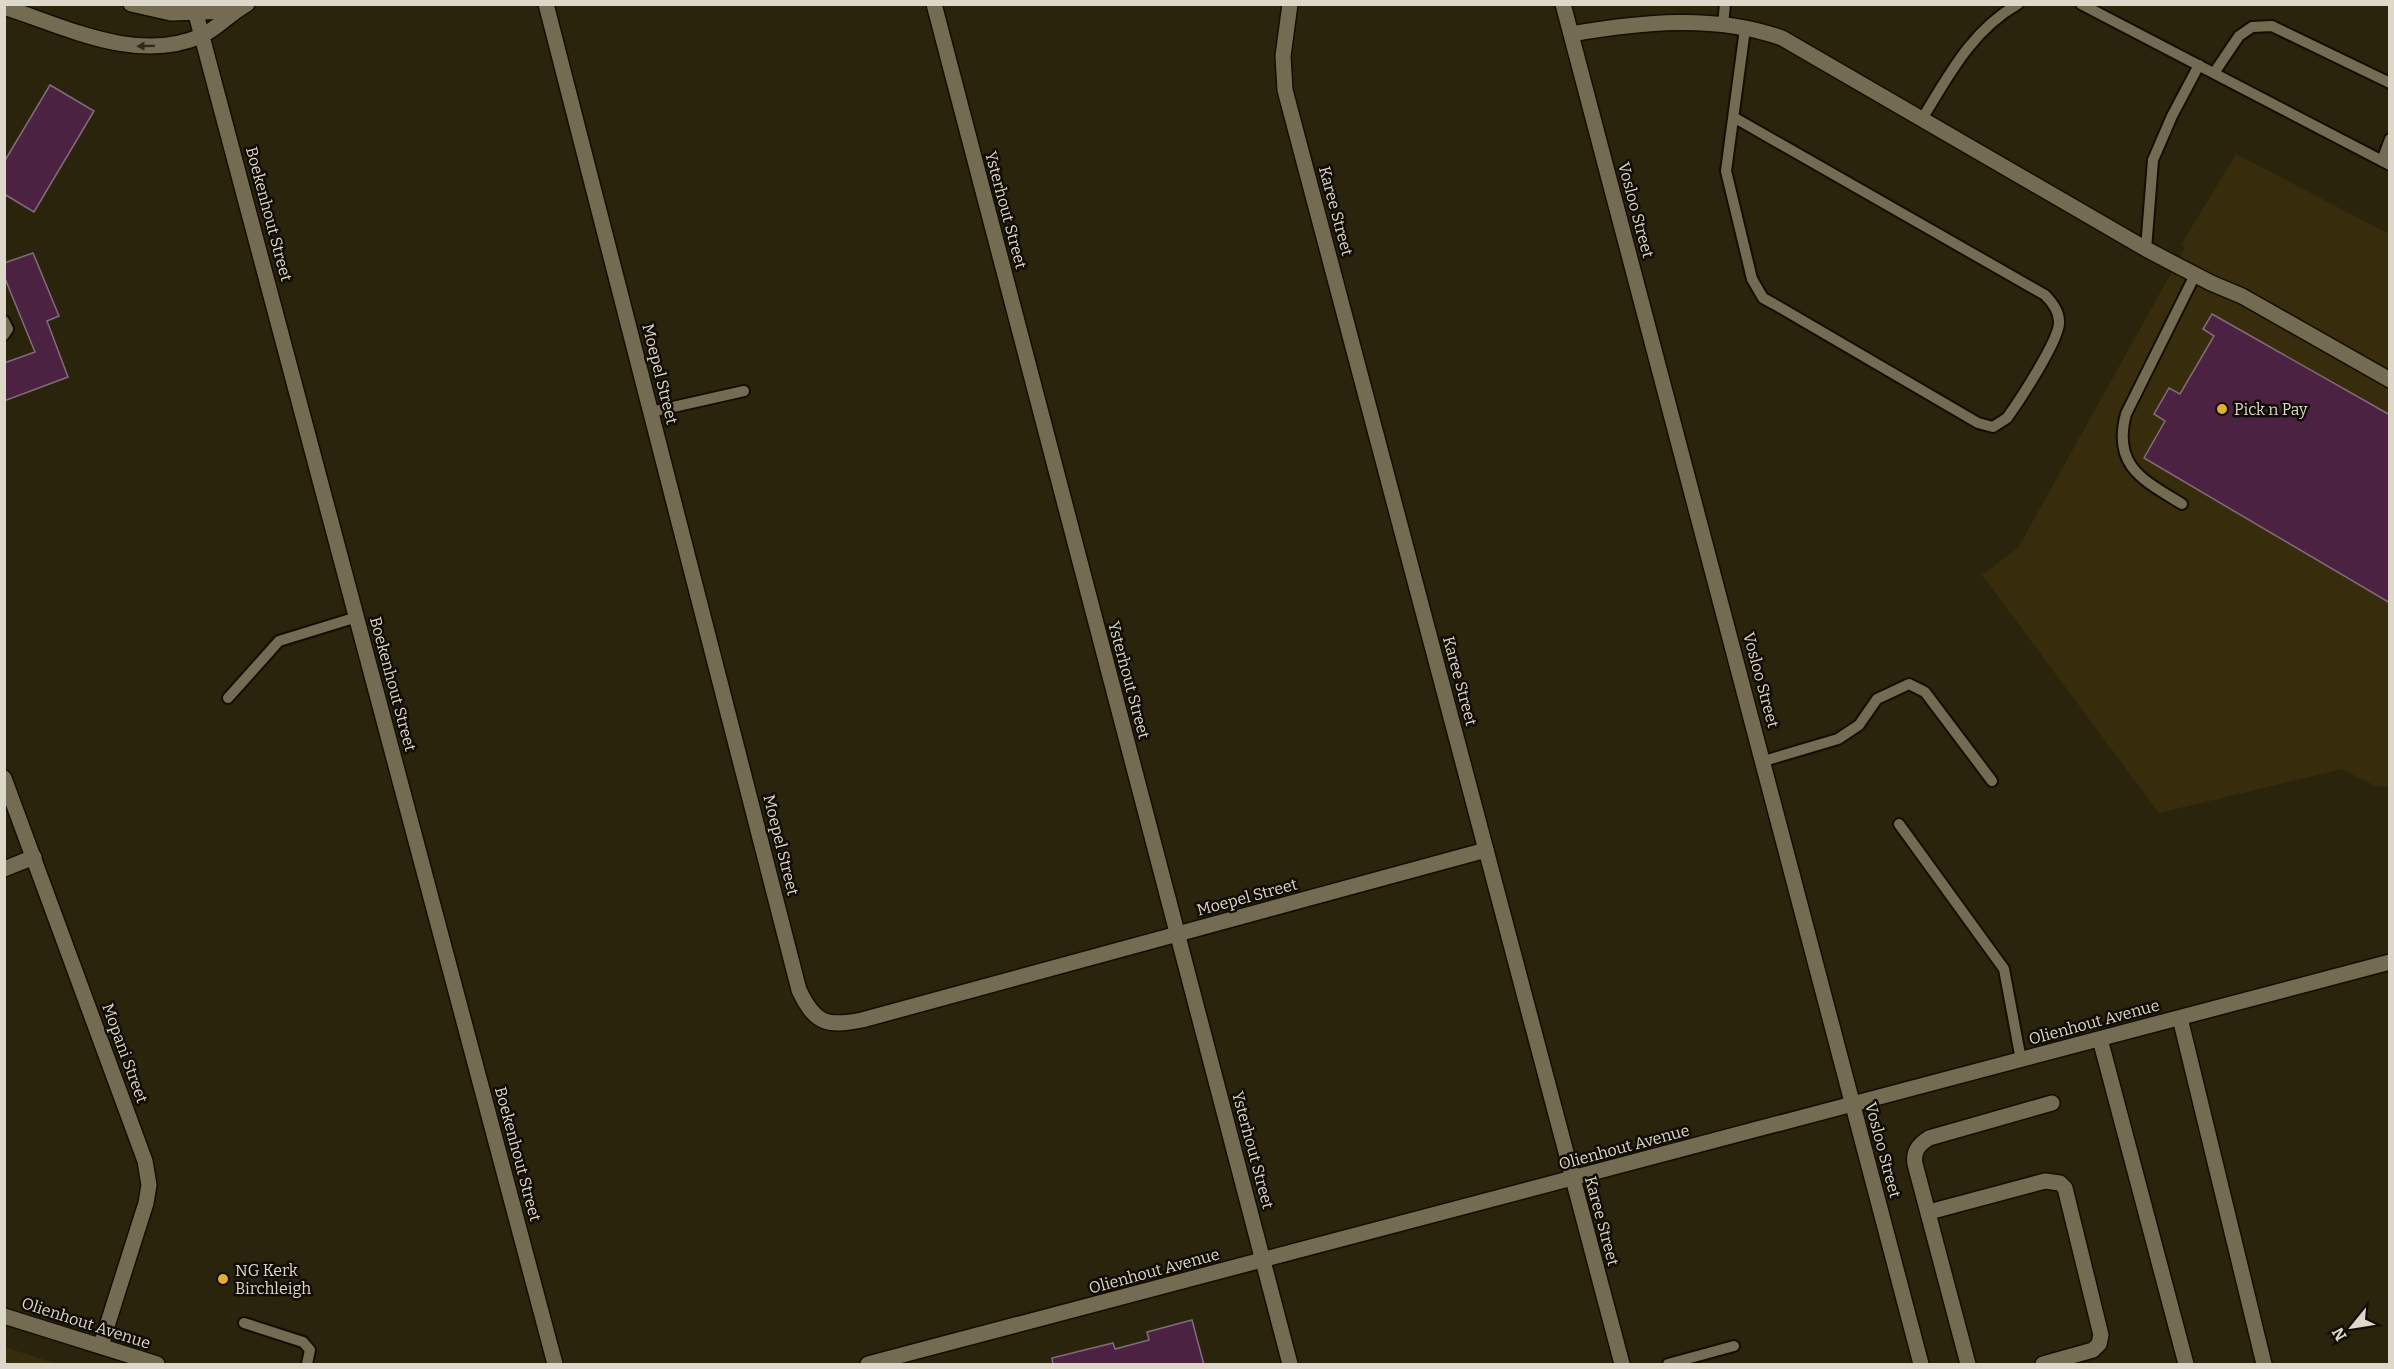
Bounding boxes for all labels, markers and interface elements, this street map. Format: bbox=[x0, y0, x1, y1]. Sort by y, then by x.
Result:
one-way arrow bbox=[137, 41, 156, 51]
street label: Boekenhout Street bbox=[242, 145, 296, 284]
street label: Ysterhout Street bbox=[981, 149, 1031, 271]
street label: Vosloo Street bbox=[1614, 160, 1658, 260]
street label: Karee Street bbox=[1315, 164, 1357, 258]
street label: Moepel Street bbox=[638, 322, 682, 427]
place label: Pick n Pay bbox=[2234, 400, 2308, 419]
marker: Pick n Pay bbox=[2215, 402, 2229, 416]
street label: Boekenhout Street bbox=[366, 615, 420, 754]
street label: Ysterhout Street bbox=[1104, 619, 1154, 741]
street label: Vosloo Street bbox=[1739, 630, 1783, 730]
street label: Karee Street bbox=[1439, 634, 1481, 728]
street label: Moepel Street bbox=[759, 793, 803, 898]
street label: Moepel Street bbox=[1195, 874, 1300, 920]
street label: Olienhout Avenue bbox=[2027, 995, 2161, 1049]
street label: Mopani Street bbox=[98, 1001, 152, 1106]
street label: Boekenhout Street bbox=[491, 1085, 545, 1224]
street label: Ysterhout Street bbox=[1228, 1089, 1278, 1211]
street label: Vosloo Street bbox=[1861, 1100, 1905, 1200]
street label: Olienhout Avenue bbox=[1557, 1120, 1691, 1174]
street label: Karee Street bbox=[1581, 1174, 1623, 1268]
street label: Olienhout Avenue bbox=[1087, 1244, 1221, 1298]
place label: NG Kerk Birchleigh bbox=[235, 1261, 311, 1298]
marker: NG Kerk Birchleigh bbox=[216, 1272, 230, 1286]
street label: Olienhout Avenue bbox=[19, 1293, 153, 1353]
north arrow bbox=[2322, 1297, 2382, 1357]
text: N bbox=[2328, 1324, 2351, 1344]

